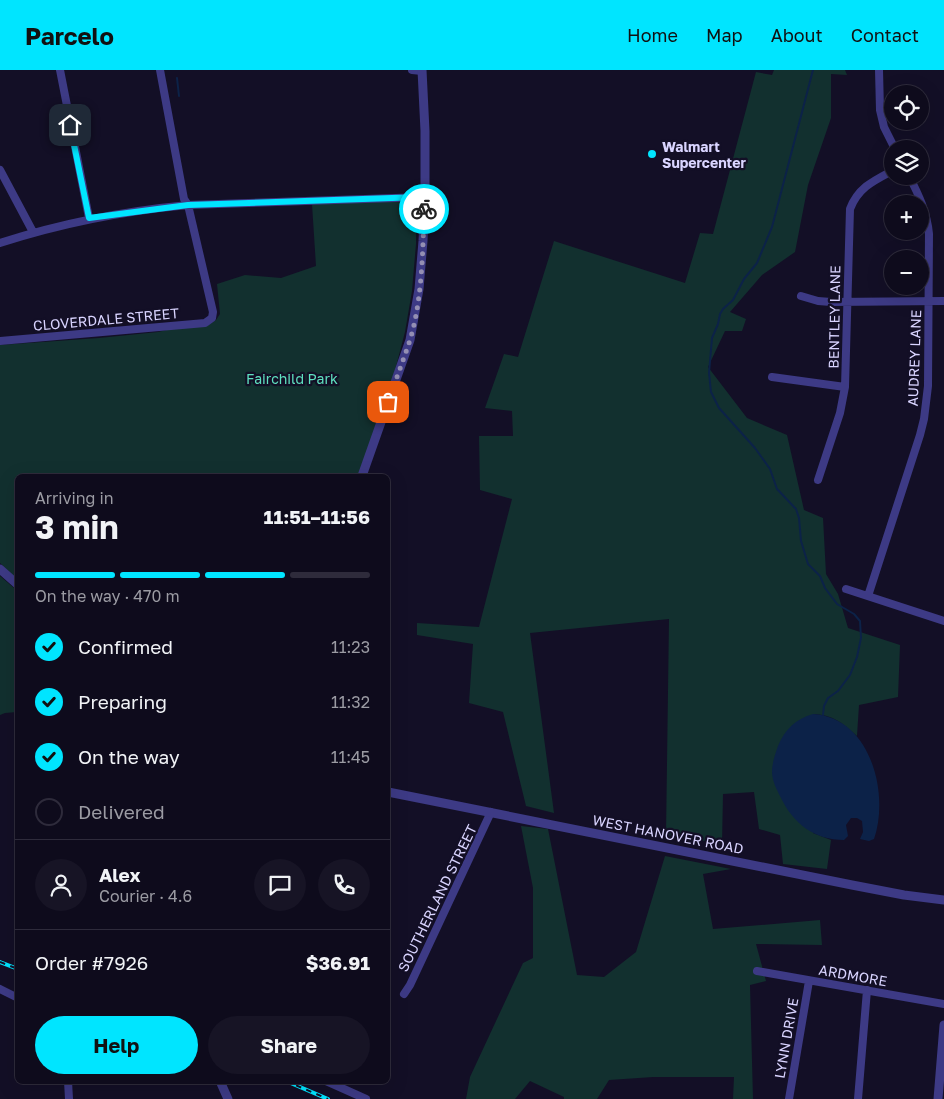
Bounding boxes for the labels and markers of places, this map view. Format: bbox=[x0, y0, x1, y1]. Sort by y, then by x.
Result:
pin bbox=[49, 104, 91, 146]
place label: Walmart Supercenter bbox=[662, 138, 746, 171]
marker: Walmart Supercenter bbox=[646, 148, 658, 160]
pin bbox=[367, 381, 409, 423]

